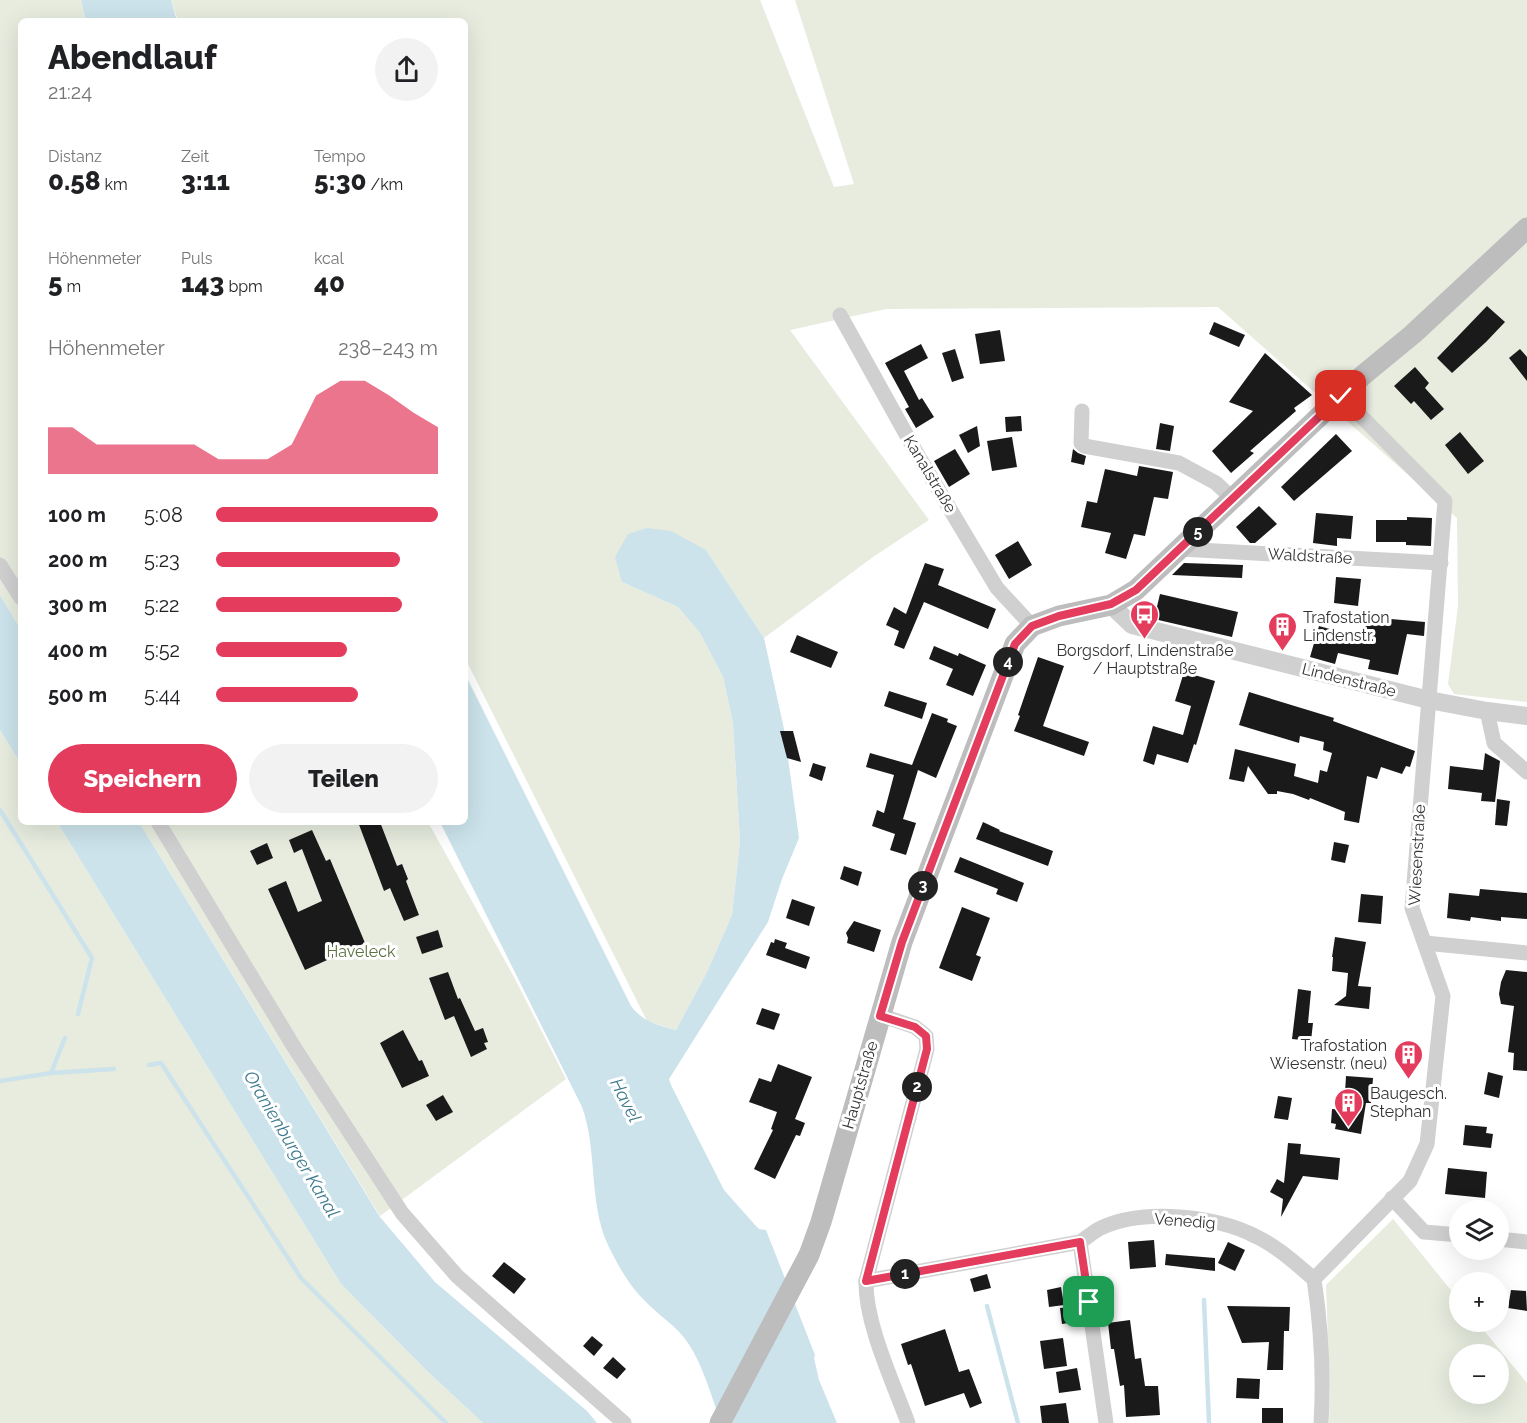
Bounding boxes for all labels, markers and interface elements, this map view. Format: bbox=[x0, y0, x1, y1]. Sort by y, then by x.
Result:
text: Abendlauf bbox=[48, 38, 217, 77]
button: share bbox=[375, 38, 438, 101]
text: 21:24 bbox=[48, 80, 92, 104]
text: Distanz bbox=[48, 147, 102, 166]
text: Zeit bbox=[181, 147, 209, 166]
text: Tempo bbox=[314, 147, 365, 166]
text: 0.58 bbox=[48, 166, 100, 196]
text: 3:11 bbox=[181, 166, 230, 196]
text: 5:30 bbox=[314, 166, 366, 196]
text: km bbox=[100, 175, 128, 194]
text: /km bbox=[366, 175, 403, 194]
text: Höhenmeter bbox=[48, 249, 142, 268]
text: Puls bbox=[181, 249, 213, 268]
text: kcal bbox=[314, 249, 344, 268]
text: 5 bbox=[48, 268, 63, 298]
text: 143 bbox=[181, 268, 224, 298]
text: 40 bbox=[314, 268, 345, 298]
text: m bbox=[63, 277, 81, 296]
text: bpm bbox=[224, 277, 263, 296]
text: Höhenmeter bbox=[48, 336, 165, 360]
text: 238–243 m bbox=[338, 336, 438, 360]
pin bbox=[1315, 370, 1366, 421]
icon: check bbox=[1324, 379, 1357, 412]
street label: Kanalstraße bbox=[899, 432, 961, 516]
text: 100 m bbox=[48, 503, 106, 527]
text: 5:08 bbox=[144, 503, 183, 527]
pin: 5 bbox=[1183, 517, 1213, 547]
text: 5 bbox=[1194, 522, 1202, 541]
street label: Waldstraße bbox=[1267, 544, 1353, 568]
text: 200 m bbox=[48, 548, 107, 572]
text: 5:23 bbox=[144, 548, 180, 572]
text: 300 m bbox=[48, 593, 107, 617]
text: 5:22 bbox=[144, 593, 180, 617]
bus stop icon: Borgsdorf, Lindenstraße / Hauptstraße bbox=[1129, 598, 1161, 640]
place label: Trafostation Lindenstr. bbox=[1303, 608, 1390, 645]
building icon: Trafostation Lindenstr. bbox=[1266, 610, 1298, 652]
text: 400 m bbox=[48, 638, 107, 662]
text: 5:52 bbox=[144, 638, 180, 662]
place label: Borgsdorf, Lindenstraße / Hauptstraße bbox=[1056, 641, 1234, 678]
pin: 4 bbox=[993, 647, 1023, 677]
text: 4 bbox=[1003, 652, 1013, 671]
street label: Lindenstraße bbox=[1300, 659, 1398, 701]
text: 500 m bbox=[48, 683, 107, 707]
text: 5:44 bbox=[144, 683, 181, 707]
button: Speichern bbox=[48, 744, 237, 813]
button: Teilen bbox=[249, 744, 438, 813]
street label: Wiesenstraße bbox=[1405, 804, 1429, 906]
pin: 3 bbox=[908, 871, 938, 901]
text: 3 bbox=[919, 876, 927, 895]
park label: Haveleck bbox=[327, 942, 396, 961]
place label: Trafostation Wiesenstr. (neu) bbox=[1270, 1036, 1387, 1073]
building icon: Trafostation Wiesenstr. (neu) bbox=[1392, 1038, 1424, 1080]
street label: Hauptstraße bbox=[838, 1039, 882, 1131]
water label: Oranienburger Kanal bbox=[240, 1067, 344, 1221]
pin: 2 bbox=[902, 1072, 932, 1102]
water label: Havel bbox=[606, 1075, 646, 1126]
text: 2 bbox=[912, 1077, 922, 1096]
place label: Baugesch. Stephan bbox=[1370, 1084, 1447, 1121]
building icon: Baugesch. Stephan bbox=[1333, 1086, 1365, 1128]
map controls bbox=[1449, 1200, 1509, 1404]
button: layers bbox=[1449, 1200, 1509, 1260]
street label: Venedig bbox=[1154, 1209, 1216, 1233]
pin: 1 bbox=[890, 1259, 920, 1289]
text: 1 bbox=[901, 1264, 909, 1283]
button: + bbox=[1449, 1272, 1509, 1332]
pin bbox=[1063, 1276, 1114, 1327]
icon: arrive bbox=[1072, 1285, 1105, 1318]
button: − bbox=[1449, 1344, 1509, 1404]

